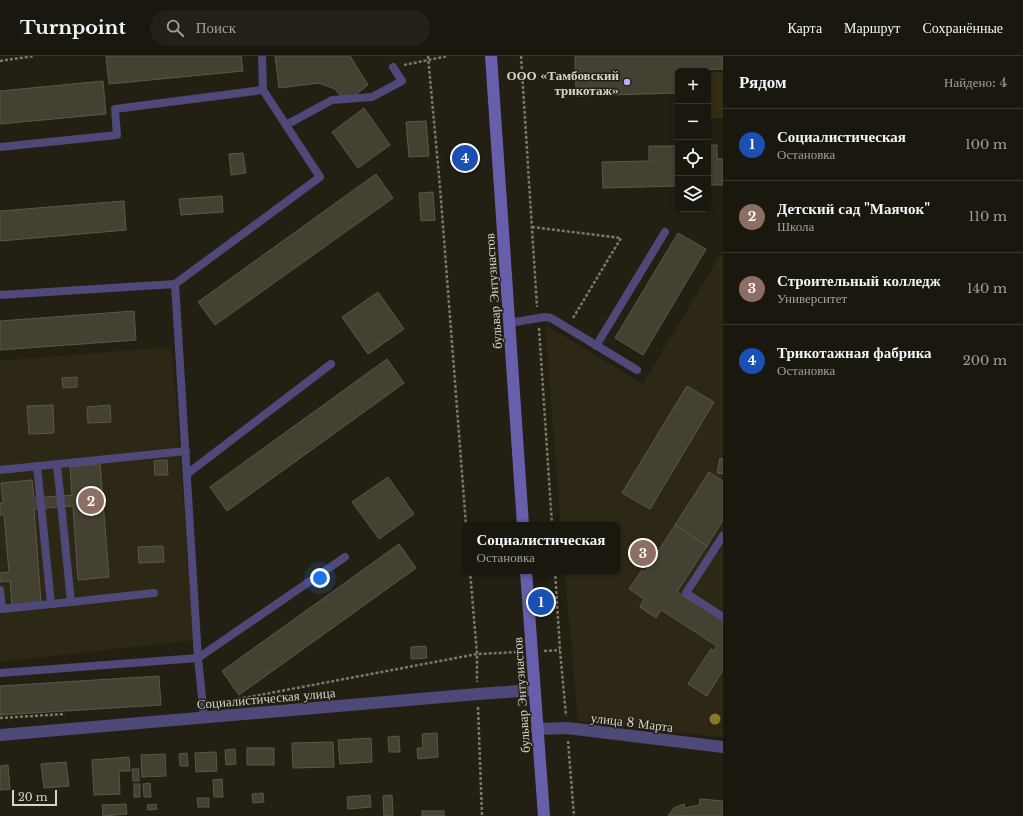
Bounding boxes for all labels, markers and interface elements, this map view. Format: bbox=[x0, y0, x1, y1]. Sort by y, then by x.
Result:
search box bbox=[150, 10, 430, 46]
text: Turnpoint bbox=[20, 16, 126, 39]
icon: search bbox=[164, 17, 186, 39]
text: Поиск bbox=[196, 18, 236, 37]
text: Карта bbox=[787, 19, 822, 37]
text: Маршрут bbox=[844, 19, 900, 37]
text: Сохранённые bbox=[922, 19, 1003, 37]
place label: ООО «Тамбовский трикотаж» bbox=[506, 67, 619, 99]
map controls bbox=[675, 68, 711, 212]
button: + bbox=[675, 68, 711, 104]
text: Рядом bbox=[739, 72, 787, 93]
text: Найдено: 4 bbox=[944, 74, 1007, 91]
marker: ООО «Тамбовский трикотаж» bbox=[622, 77, 632, 87]
button: − bbox=[675, 104, 711, 140]
text: Социалистическая bbox=[777, 127, 906, 146]
text: 1 bbox=[749, 136, 755, 153]
text: 100 m bbox=[965, 136, 1007, 153]
button: locate bbox=[675, 140, 711, 176]
pin: 4 bbox=[452, 143, 478, 173]
text: Остановка bbox=[777, 146, 835, 163]
button: layers bbox=[675, 176, 711, 212]
text: Детский сад "Маячок" bbox=[777, 199, 930, 218]
text: 2 bbox=[748, 208, 756, 225]
text: 110 m bbox=[968, 208, 1007, 225]
text: Школа bbox=[777, 218, 814, 235]
street label: бульвар Энтузиастов bbox=[481, 233, 506, 349]
text: Строительный колледж bbox=[777, 271, 941, 290]
text: 3 bbox=[748, 280, 756, 297]
text: 140 m bbox=[967, 280, 1007, 297]
text: Университет bbox=[777, 290, 847, 307]
text: Трикотажная фабрика bbox=[777, 343, 932, 362]
text: 4 bbox=[748, 352, 756, 369]
text: 200 m bbox=[963, 352, 1007, 369]
text: Остановка bbox=[777, 362, 835, 379]
pin: 2 bbox=[78, 486, 104, 516]
popup bbox=[462, 522, 620, 574]
text: Социалистическая bbox=[477, 530, 605, 549]
pin: 3 bbox=[630, 538, 656, 568]
text: Остановка bbox=[477, 549, 535, 566]
your location bbox=[310, 568, 330, 588]
pin: 1 bbox=[528, 587, 554, 617]
street label: бульвар Энтузиастов bbox=[509, 637, 534, 753]
street label: Социалистическая улица bbox=[196, 684, 336, 713]
street label: улица 8 Марта bbox=[590, 709, 674, 736]
scale bar bbox=[12, 788, 57, 807]
text: 20 m bbox=[18, 790, 48, 804]

